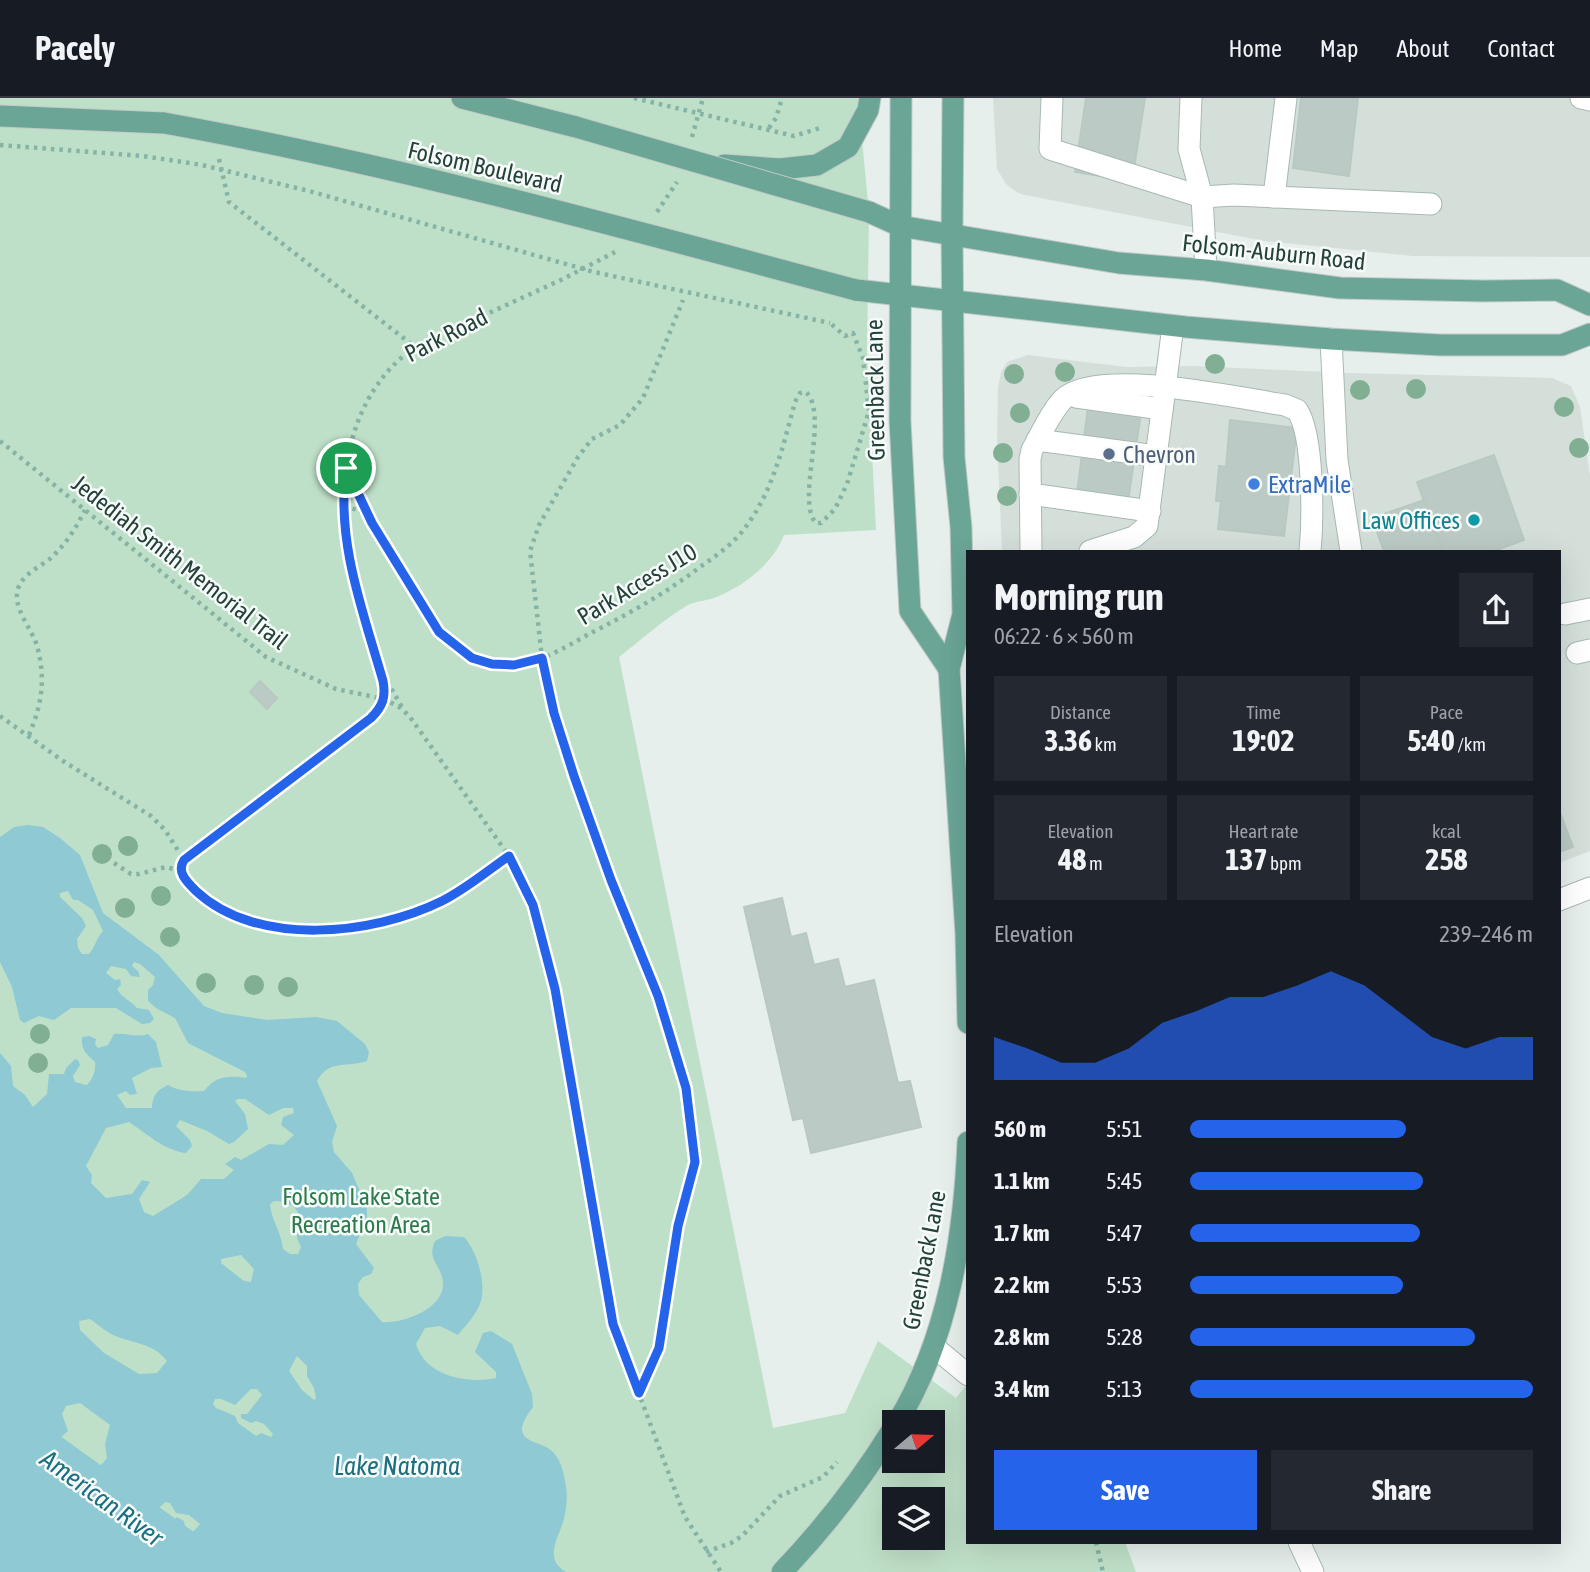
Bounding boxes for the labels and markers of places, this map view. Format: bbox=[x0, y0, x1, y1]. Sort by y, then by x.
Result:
pin bbox=[316, 438, 376, 498]
place label: Chevron bbox=[1123, 441, 1196, 468]
marker: Chevron bbox=[1101, 446, 1117, 462]
place label: ExtraMile bbox=[1268, 471, 1351, 498]
marker: ExtraMile bbox=[1246, 476, 1262, 492]
place label: Law Offices bbox=[1361, 507, 1460, 534]
marker: Law Offices bbox=[1466, 512, 1482, 528]

